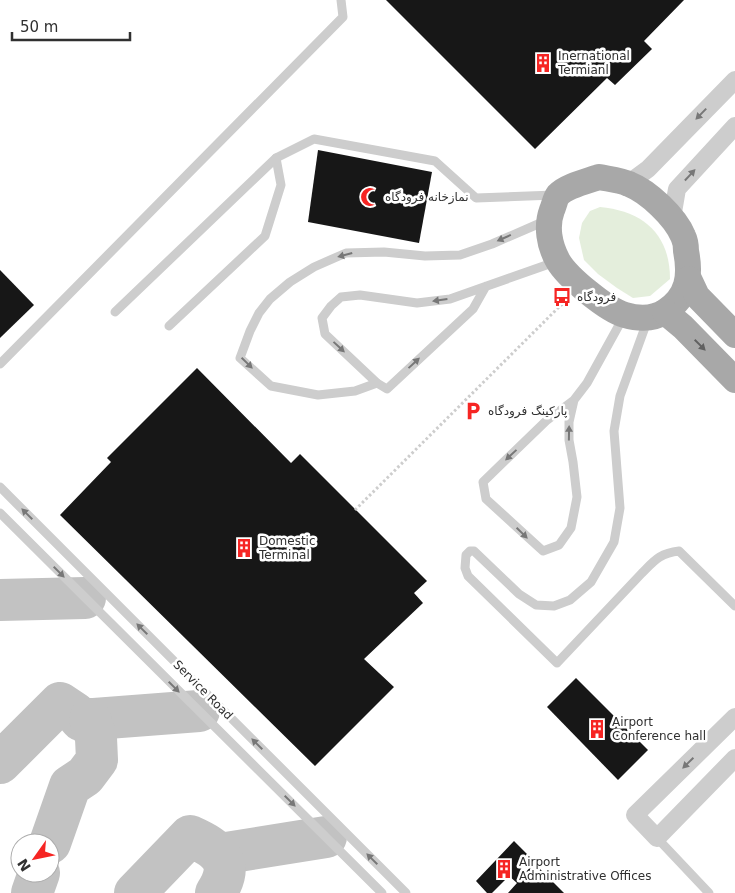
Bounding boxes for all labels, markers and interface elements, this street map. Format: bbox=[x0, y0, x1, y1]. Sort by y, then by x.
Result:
scale bar bbox=[12, 10, 130, 42]
text: 50 m bbox=[20, 18, 58, 36]
place label: Inernational Termianl bbox=[557, 49, 630, 77]
building icon: Inernational Termianl bbox=[532, 52, 554, 74]
one-way arrow bbox=[695, 108, 707, 120]
one-way arrow bbox=[684, 169, 696, 181]
mosque icon: نمازخانه فرودگاه bbox=[359, 186, 381, 208]
place label: نمازخانه فرودگاه bbox=[385, 190, 469, 205]
one-way arrow bbox=[497, 235, 511, 243]
one-way arrow bbox=[337, 251, 353, 259]
bus stop icon: فرودگاه bbox=[551, 286, 573, 308]
place label: فرودگاه bbox=[577, 290, 616, 305]
one-way arrow bbox=[431, 296, 447, 304]
one-way arrow bbox=[694, 339, 706, 351]
one-way arrow bbox=[332, 341, 344, 353]
one-way arrow bbox=[240, 357, 252, 369]
one-way arrow bbox=[408, 358, 421, 369]
parking icon: پارکینگ فرودگاه bbox=[462, 400, 484, 422]
place label: پارکینگ فرودگاه bbox=[488, 404, 567, 419]
one-way arrow bbox=[565, 425, 573, 441]
one-way arrow bbox=[505, 449, 517, 461]
one-way arrow bbox=[21, 508, 33, 520]
one-way arrow bbox=[515, 527, 527, 539]
place label: Domestic Terminal bbox=[258, 534, 316, 562]
building icon: Domestic Terminal bbox=[233, 537, 255, 559]
one-way arrow bbox=[53, 566, 65, 578]
one-way arrow bbox=[136, 623, 148, 635]
street label: Service Road bbox=[170, 657, 236, 723]
one-way arrow bbox=[168, 681, 180, 693]
place label: Airport Conference hall bbox=[612, 715, 706, 743]
building icon: Airport Conference hall bbox=[586, 718, 608, 740]
one-way arrow bbox=[251, 738, 263, 750]
one-way arrow bbox=[682, 757, 694, 769]
one-way arrow bbox=[283, 795, 295, 807]
north arrow bbox=[10, 833, 60, 883]
one-way arrow bbox=[366, 853, 378, 865]
place label: Airport Administrative Offices bbox=[519, 855, 651, 883]
text: N bbox=[14, 856, 34, 874]
building icon: Airport Administrative Offices bbox=[493, 858, 515, 880]

